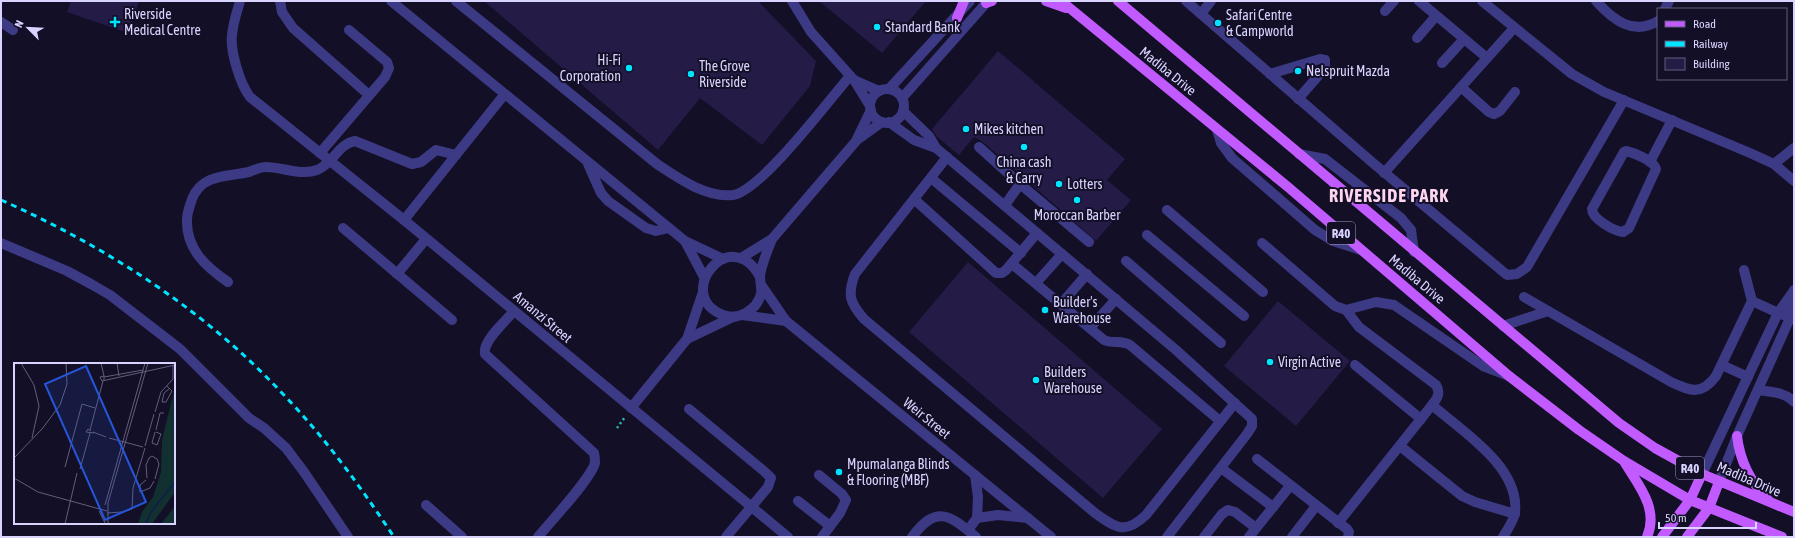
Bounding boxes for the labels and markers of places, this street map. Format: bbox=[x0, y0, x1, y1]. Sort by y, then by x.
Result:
place label: Riverside Medical Centre bbox=[124, 6, 201, 38]
place label: Safari Centre & Campworld bbox=[1226, 7, 1294, 39]
marker: Riverside Medical Centre bbox=[109, 16, 121, 28]
marker: Safari Centre & Campworld bbox=[1213, 18, 1223, 28]
place label: Standard Bank bbox=[885, 19, 960, 35]
marker: Standard Bank bbox=[872, 22, 882, 32]
place label: Hi-Fi Corporation bbox=[560, 52, 621, 84]
place label: The Grove Riverside bbox=[699, 58, 750, 90]
marker: Hi-Fi Corporation bbox=[624, 63, 634, 73]
place label: Nelspruit Mazda bbox=[1306, 63, 1390, 79]
marker: Nelspruit Mazda bbox=[1293, 66, 1303, 76]
marker: The Grove Riverside bbox=[686, 69, 696, 79]
place label: Mikes kitchen bbox=[974, 121, 1044, 137]
marker: Mikes kitchen bbox=[961, 124, 971, 134]
marker: China cash & Carry bbox=[1019, 142, 1029, 152]
place label: China cash & Carry bbox=[997, 154, 1051, 186]
place label: Lotters bbox=[1067, 176, 1102, 192]
marker: Lotters bbox=[1054, 179, 1064, 189]
marker: Moroccan Barber bbox=[1072, 195, 1082, 205]
place label: Moroccan Barber bbox=[1034, 207, 1121, 223]
place label: Builder's Warehouse bbox=[1053, 294, 1111, 326]
marker: Builder's Warehouse bbox=[1040, 305, 1050, 315]
place label: Virgin Active bbox=[1278, 354, 1341, 370]
marker: Virgin Active bbox=[1265, 357, 1275, 367]
place label: Builders Warehouse bbox=[1044, 364, 1102, 396]
marker: Builders Warehouse bbox=[1031, 375, 1041, 385]
place label: Mpumalanga Blinds & Flooring (MBF) bbox=[847, 456, 950, 488]
marker: Mpumalanga Blinds & Flooring (MBF) bbox=[834, 467, 844, 477]

